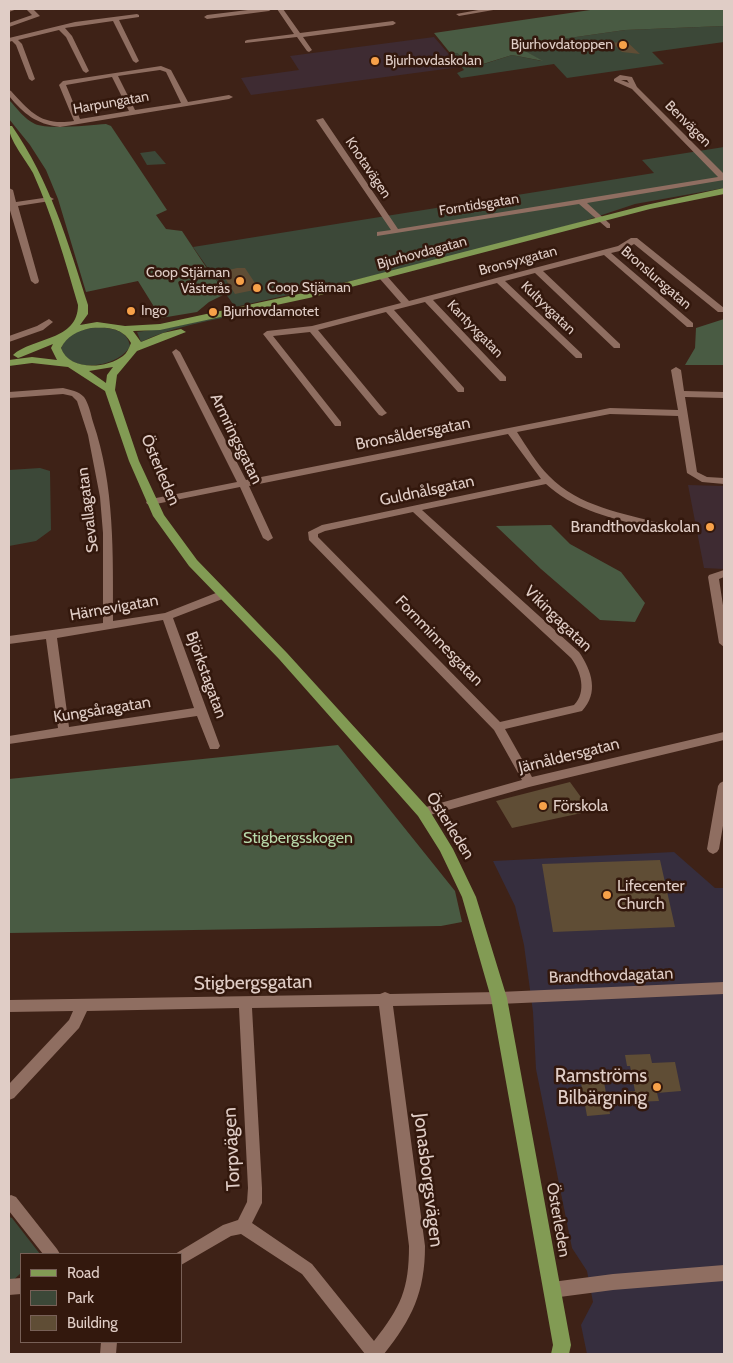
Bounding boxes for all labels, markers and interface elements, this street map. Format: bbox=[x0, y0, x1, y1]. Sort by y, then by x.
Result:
place label: Bjurhovdatoppen bbox=[511, 37, 613, 53]
marker: Bjurhovdatoppen bbox=[617, 39, 629, 51]
place label: Bjurhovdaskolan bbox=[385, 53, 482, 69]
marker: Bjurhovdaskolan bbox=[369, 55, 381, 67]
street label: Harpungatan bbox=[72, 88, 150, 118]
street label: Benvägen bbox=[661, 97, 715, 151]
street label: Knotavägen bbox=[341, 134, 395, 202]
street label: Forntidsgatan bbox=[438, 190, 520, 220]
street label: Bjurhovdagatan bbox=[375, 233, 469, 273]
street label: Bronsyxgatan bbox=[477, 243, 559, 279]
street label: Bronslursgatan bbox=[617, 243, 695, 313]
place label: Coop Stjärnan Västerås bbox=[146, 265, 230, 298]
marker: Coop Stjärnan Västerås bbox=[234, 275, 246, 287]
street label: Kultyxgatan bbox=[517, 278, 579, 338]
place label: Coop Stjärnan bbox=[267, 280, 351, 296]
marker: Coop Stjärnan bbox=[251, 282, 263, 294]
street label: Kantyxgatan bbox=[443, 297, 507, 361]
place label: Ingo bbox=[141, 303, 167, 319]
place label: Bjurhovdamotet bbox=[223, 304, 319, 320]
marker: Ingo bbox=[125, 305, 137, 317]
marker: Bjurhovdamotet bbox=[207, 306, 219, 318]
street label: Armringsgatan bbox=[206, 391, 266, 487]
street label: Bronsåldersgatan bbox=[354, 413, 472, 455]
street label: Österleden bbox=[136, 432, 184, 508]
street label: Sevallagatan bbox=[73, 466, 103, 554]
street label: Guldnålsgatan bbox=[378, 472, 476, 510]
place label: Brandthovdaskolan bbox=[570, 517, 700, 537]
marker: Brandthovdaskolan bbox=[704, 521, 716, 533]
street label: Vikingagatan bbox=[520, 582, 596, 656]
street label: Härnevigatan bbox=[68, 591, 160, 625]
street label: Fornminnesgatan bbox=[391, 592, 487, 690]
street label: Björkstagatan bbox=[181, 629, 231, 721]
street label: Kungsåragatan bbox=[52, 693, 152, 727]
street label: Järnåldersgatan bbox=[517, 734, 621, 778]
street label: Österleden bbox=[422, 789, 478, 863]
place label: Förskola bbox=[553, 796, 608, 816]
marker: Förskola bbox=[537, 800, 549, 812]
park label: Stigbergsskogen bbox=[243, 828, 353, 848]
place label: Lifecenter Church bbox=[617, 876, 684, 914]
marker: Lifecenter Church bbox=[601, 889, 613, 901]
street label: Brandthovdagatan bbox=[548, 964, 674, 988]
street label: Stigbergsgatan bbox=[193, 971, 313, 995]
place label: Ramströms Bilbärgning bbox=[555, 1065, 647, 1109]
marker: Ramströms Bilbärgning bbox=[651, 1081, 663, 1093]
street label: Torpvägen bbox=[218, 1107, 246, 1191]
street label: Jonasborgsvägen bbox=[408, 1112, 448, 1248]
street label: Österleden bbox=[542, 1181, 574, 1259]
legend bbox=[20, 1253, 182, 1343]
text: Road bbox=[67, 1264, 100, 1282]
text: Park bbox=[67, 1289, 94, 1307]
text: Building bbox=[67, 1314, 118, 1332]

